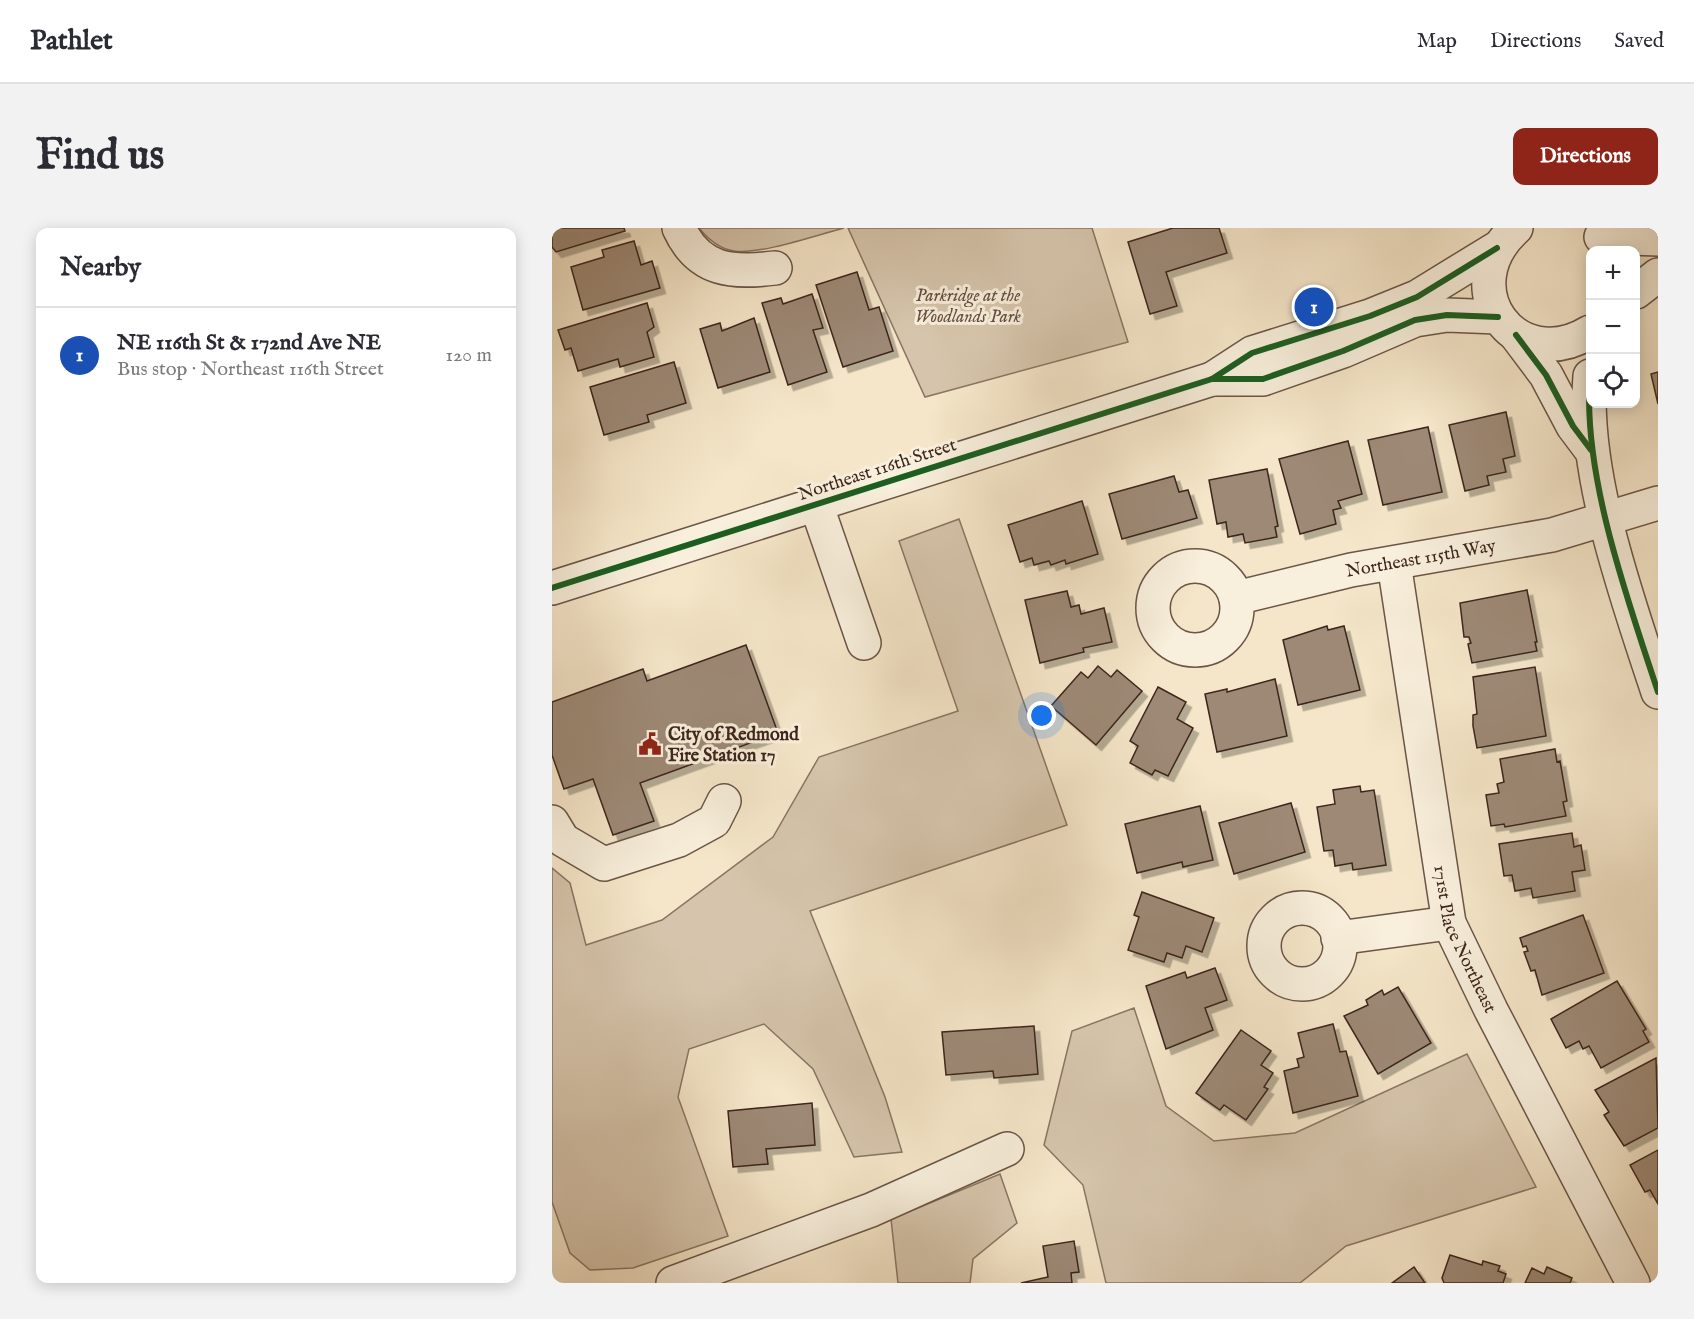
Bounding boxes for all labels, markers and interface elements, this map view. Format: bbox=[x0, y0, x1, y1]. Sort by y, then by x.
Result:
text: Pathlet bbox=[30, 24, 113, 59]
text: Map bbox=[1417, 28, 1457, 55]
text: Directions bbox=[1490, 28, 1581, 55]
text: Saved bbox=[1614, 28, 1664, 55]
button: Directions bbox=[1513, 128, 1658, 185]
text: Find us bbox=[36, 130, 164, 183]
map controls bbox=[1586, 246, 1640, 408]
button: + bbox=[1586, 246, 1640, 300]
text: Nearby bbox=[60, 251, 141, 284]
pin: 1 bbox=[1294, 284, 1334, 329]
park label: Parkridge at the Woodlands Park bbox=[915, 285, 1021, 329]
button: − bbox=[1586, 300, 1640, 354]
text: NE 116th St & 172nd Ave NE bbox=[117, 329, 381, 357]
text: 1 bbox=[76, 343, 83, 368]
text: 120 m bbox=[446, 343, 492, 368]
button: locate bbox=[1586, 354, 1640, 408]
text: Bus stop · Northeast 116th Street bbox=[117, 357, 384, 382]
street label: Northeast 116th Street bbox=[795, 434, 959, 507]
street label: Northeast 115th Way bbox=[1344, 535, 1498, 584]
your location bbox=[1027, 701, 1056, 730]
place label: City of Redmond Fire Station 17 bbox=[668, 724, 799, 768]
public building icon: City of Redmond Fire Station 17 bbox=[637, 731, 663, 757]
street label: 171st Place Northeast bbox=[1427, 863, 1501, 1017]

